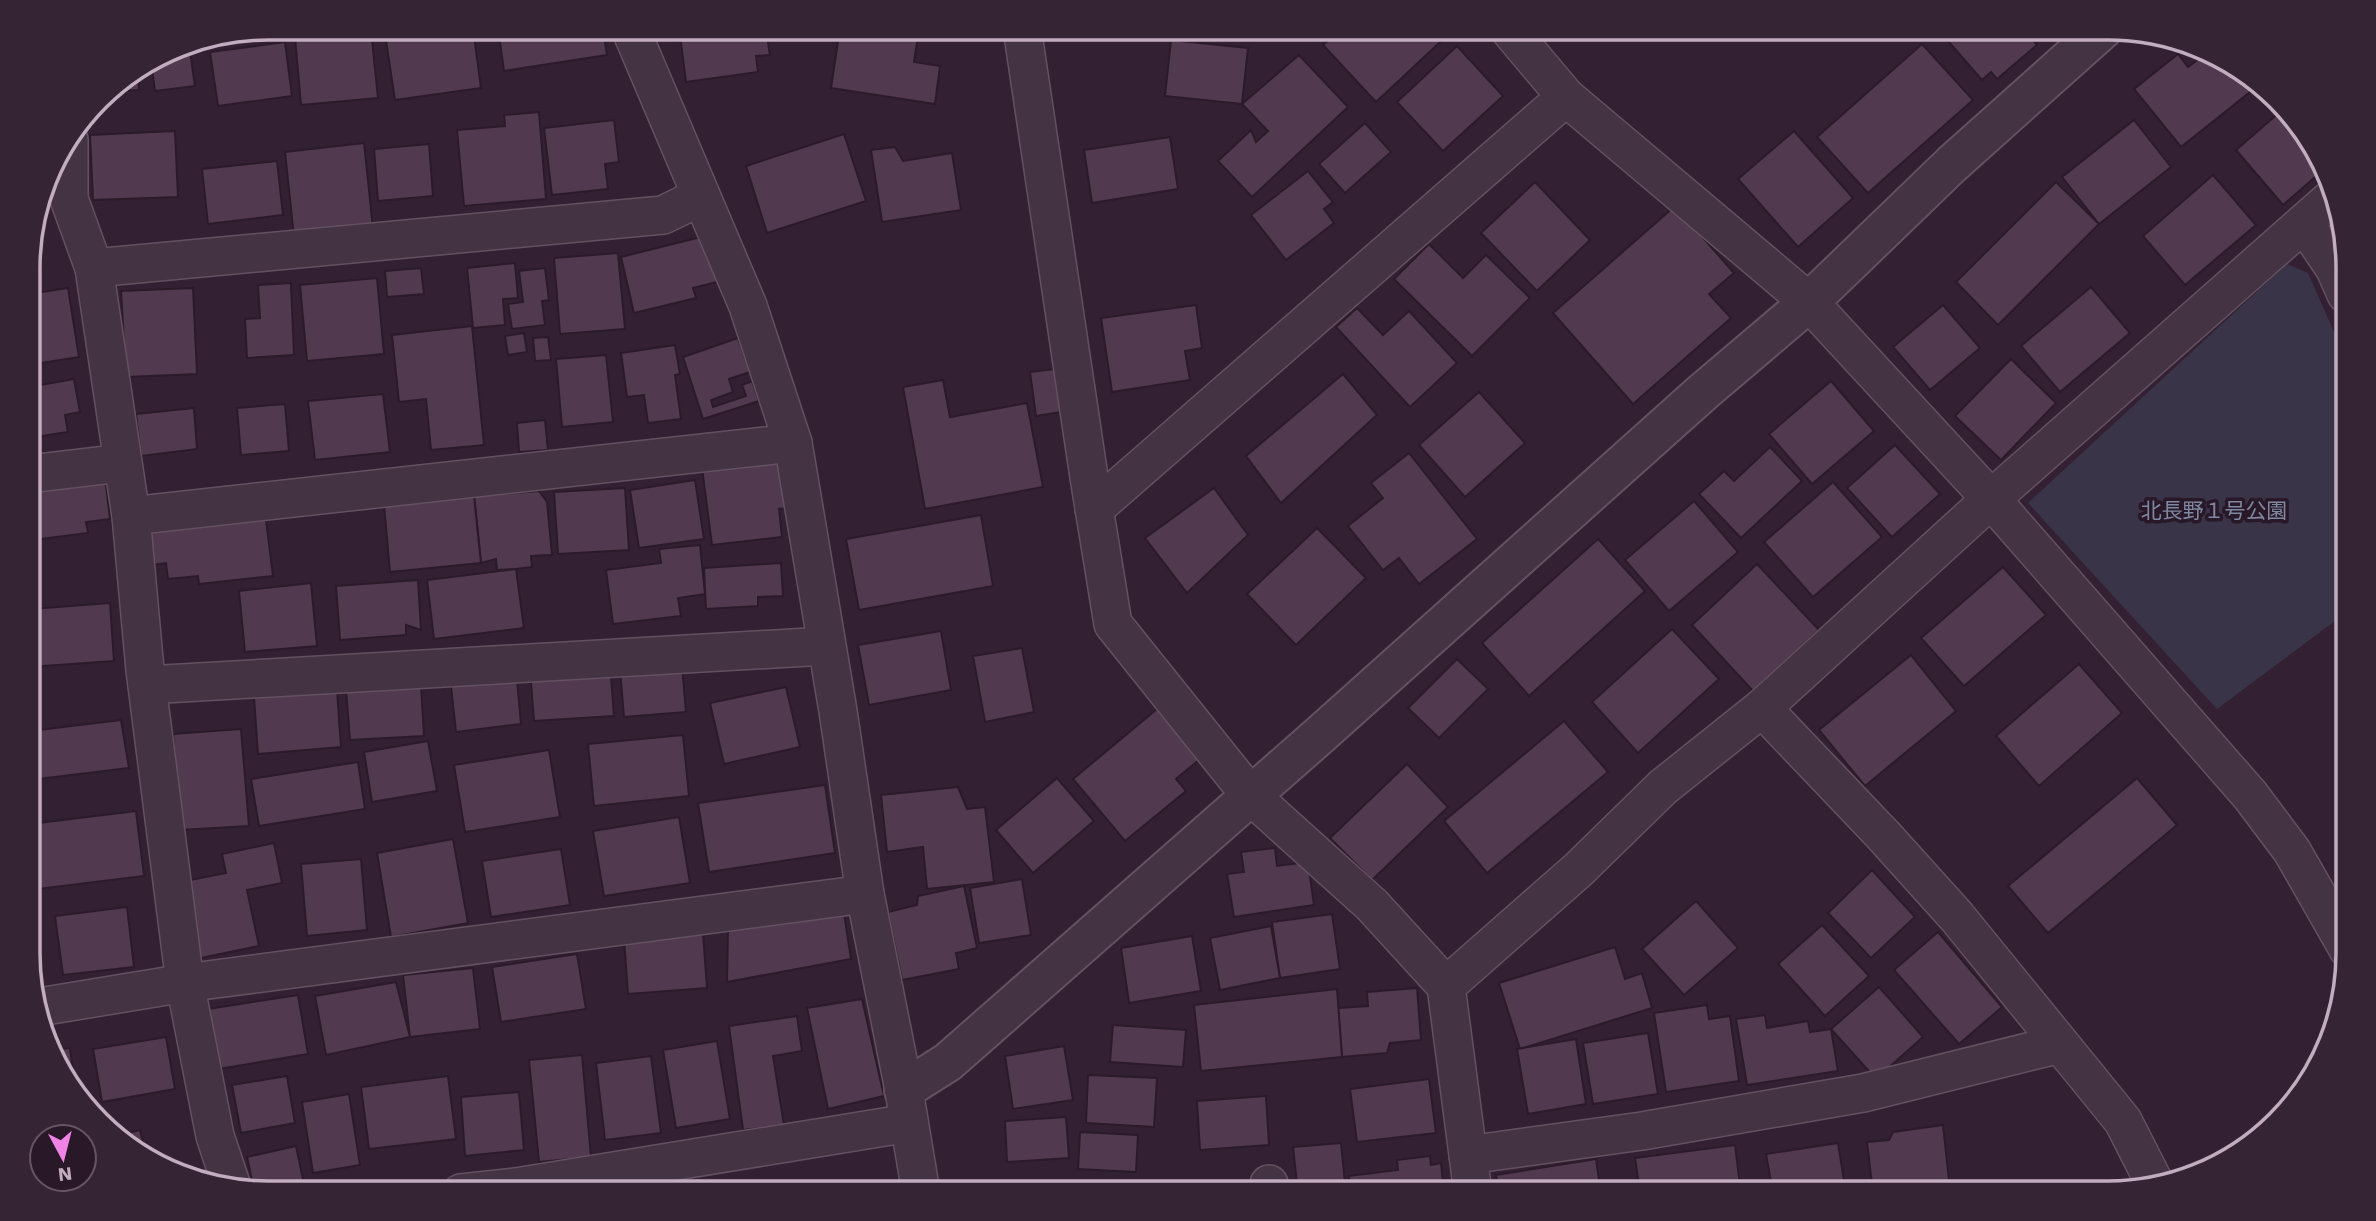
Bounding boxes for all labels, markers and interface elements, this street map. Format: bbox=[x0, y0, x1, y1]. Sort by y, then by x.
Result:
park label: 北長野１号公園 bbox=[2141, 498, 2288, 523]
north arrow bbox=[28, 1123, 98, 1193]
text: N bbox=[57, 1162, 73, 1187]

